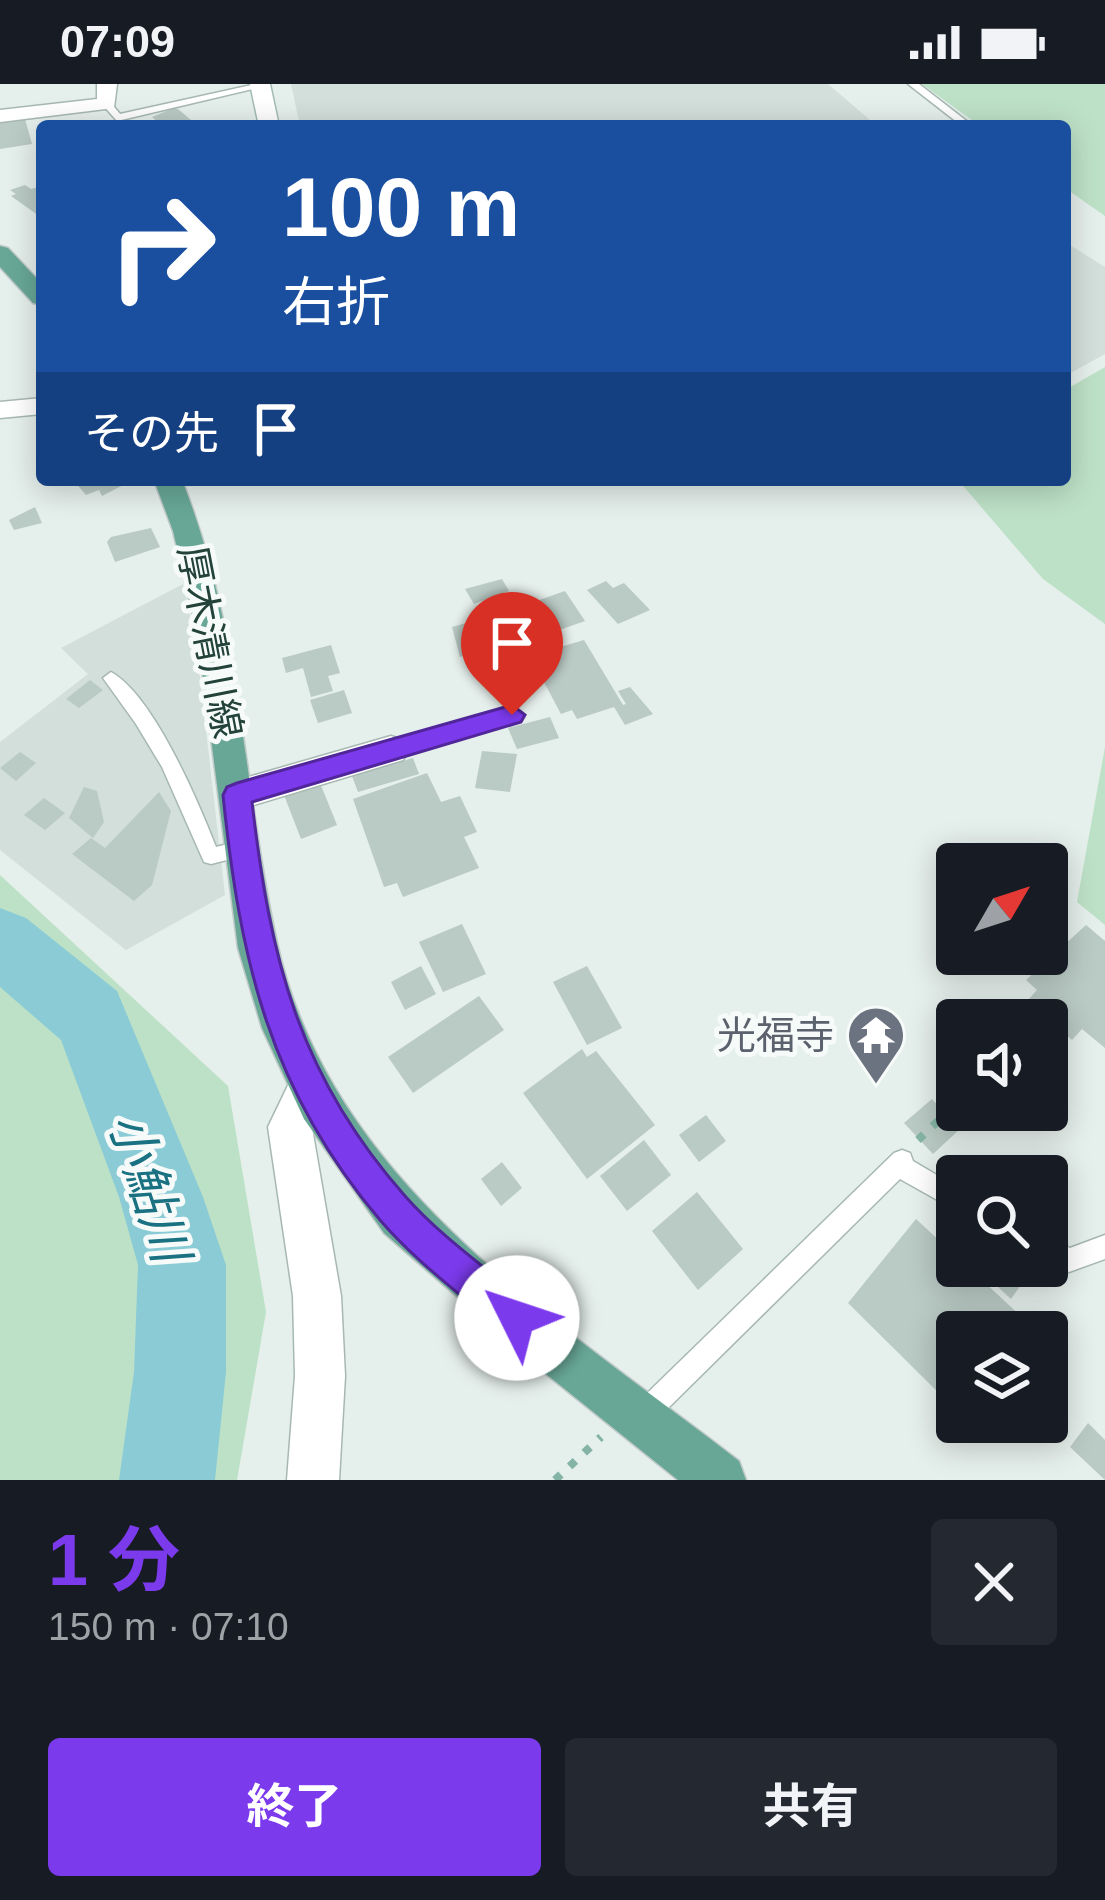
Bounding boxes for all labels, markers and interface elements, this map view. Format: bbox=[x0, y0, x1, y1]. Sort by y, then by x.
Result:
text: 07:09 bbox=[60, 16, 175, 67]
text: 100 m bbox=[282, 160, 520, 254]
icon: right bbox=[84, 168, 240, 324]
text: 右折 bbox=[282, 272, 390, 332]
icon: arrive bbox=[243, 396, 309, 462]
text: その先 bbox=[84, 408, 219, 459]
street label: 厚木清川線 bbox=[170, 542, 250, 742]
pin bbox=[461, 592, 563, 715]
icon: arrive bbox=[479, 610, 545, 676]
north arrow bbox=[936, 843, 1068, 975]
map controls bbox=[936, 843, 1068, 1443]
button: sound bbox=[936, 999, 1068, 1131]
temple icon: 光福寺 bbox=[845, 1004, 907, 1086]
place label: 光福寺 bbox=[717, 1014, 834, 1057]
water label: 小鮎川 bbox=[98, 1105, 201, 1273]
button: search bbox=[936, 1155, 1068, 1287]
position arrow bbox=[454, 1255, 580, 1381]
button: layers bbox=[936, 1311, 1068, 1443]
button: close bbox=[931, 1519, 1057, 1645]
text: 1 分 bbox=[48, 1520, 180, 1600]
text: 150 m · 07:10 bbox=[48, 1605, 289, 1648]
button: 終了 bbox=[48, 1738, 541, 1876]
button: 共有 bbox=[565, 1738, 1057, 1876]

